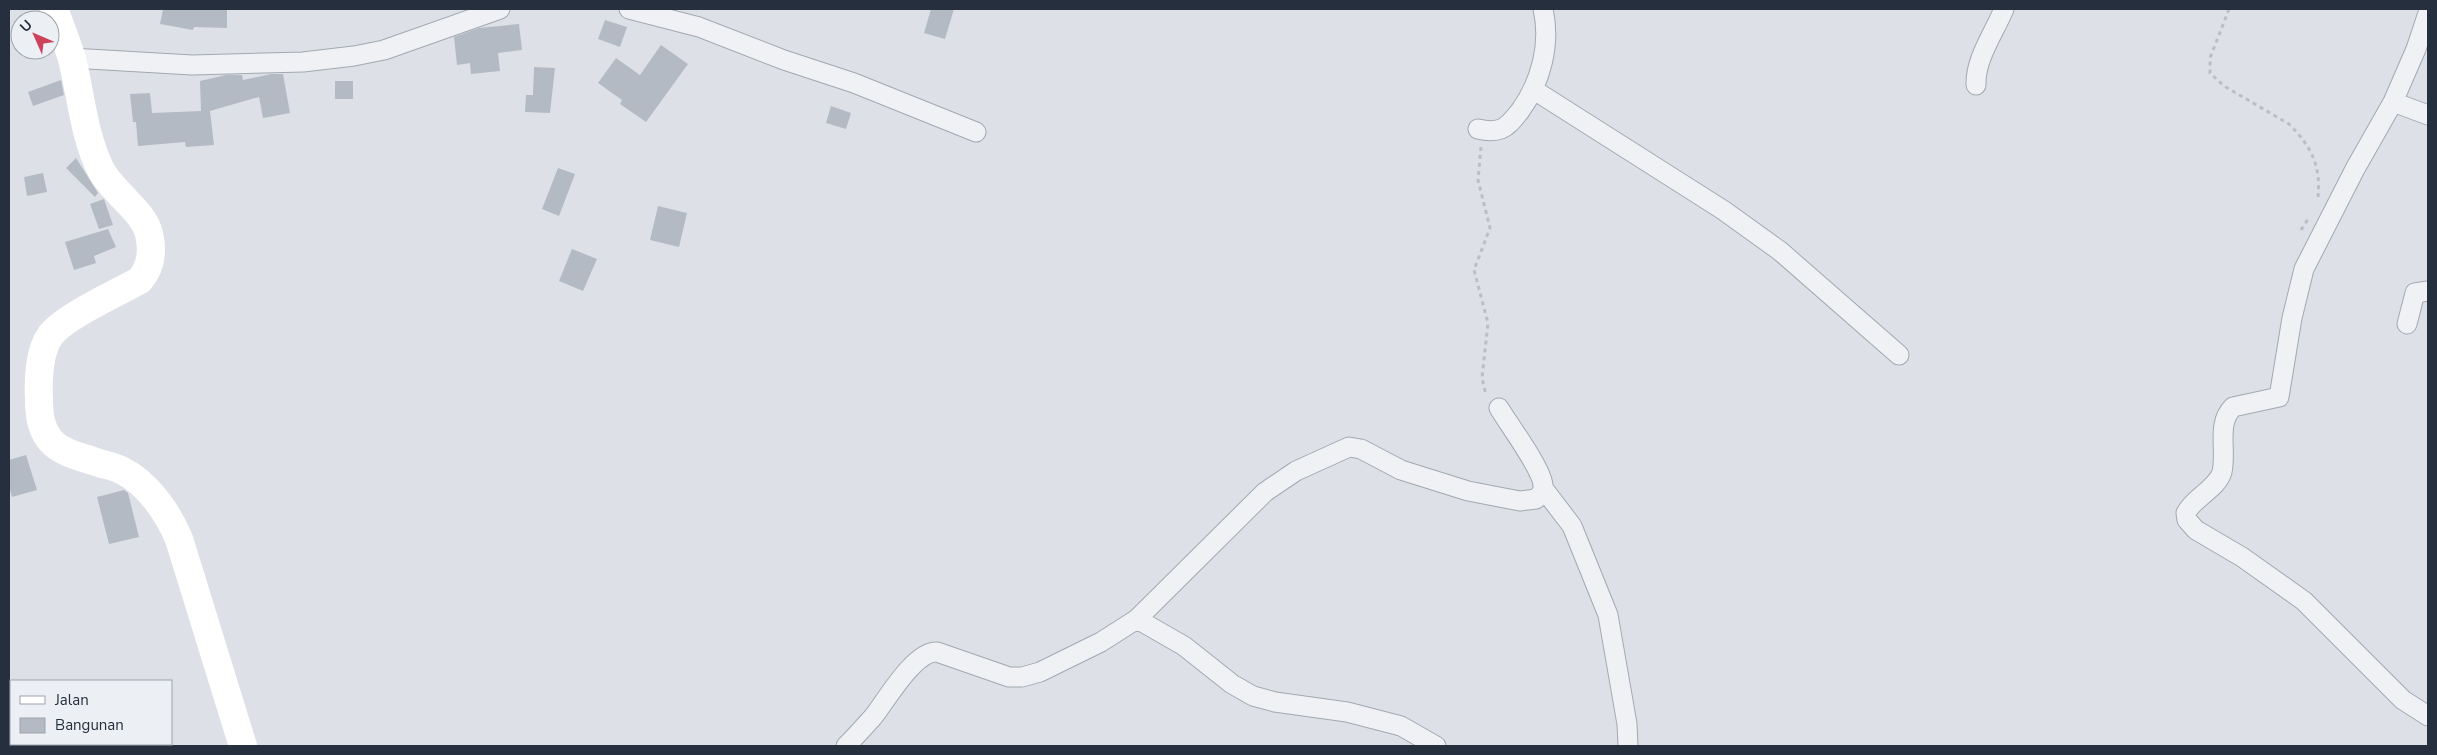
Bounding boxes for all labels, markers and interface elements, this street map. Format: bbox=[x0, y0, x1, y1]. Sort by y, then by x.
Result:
north arrow bbox=[10, 10, 60, 60]
text: U bbox=[16, 16, 37, 37]
legend bbox=[10, 680, 172, 745]
text: Jalan bbox=[54, 690, 89, 710]
text: Bangunan bbox=[55, 715, 124, 735]

